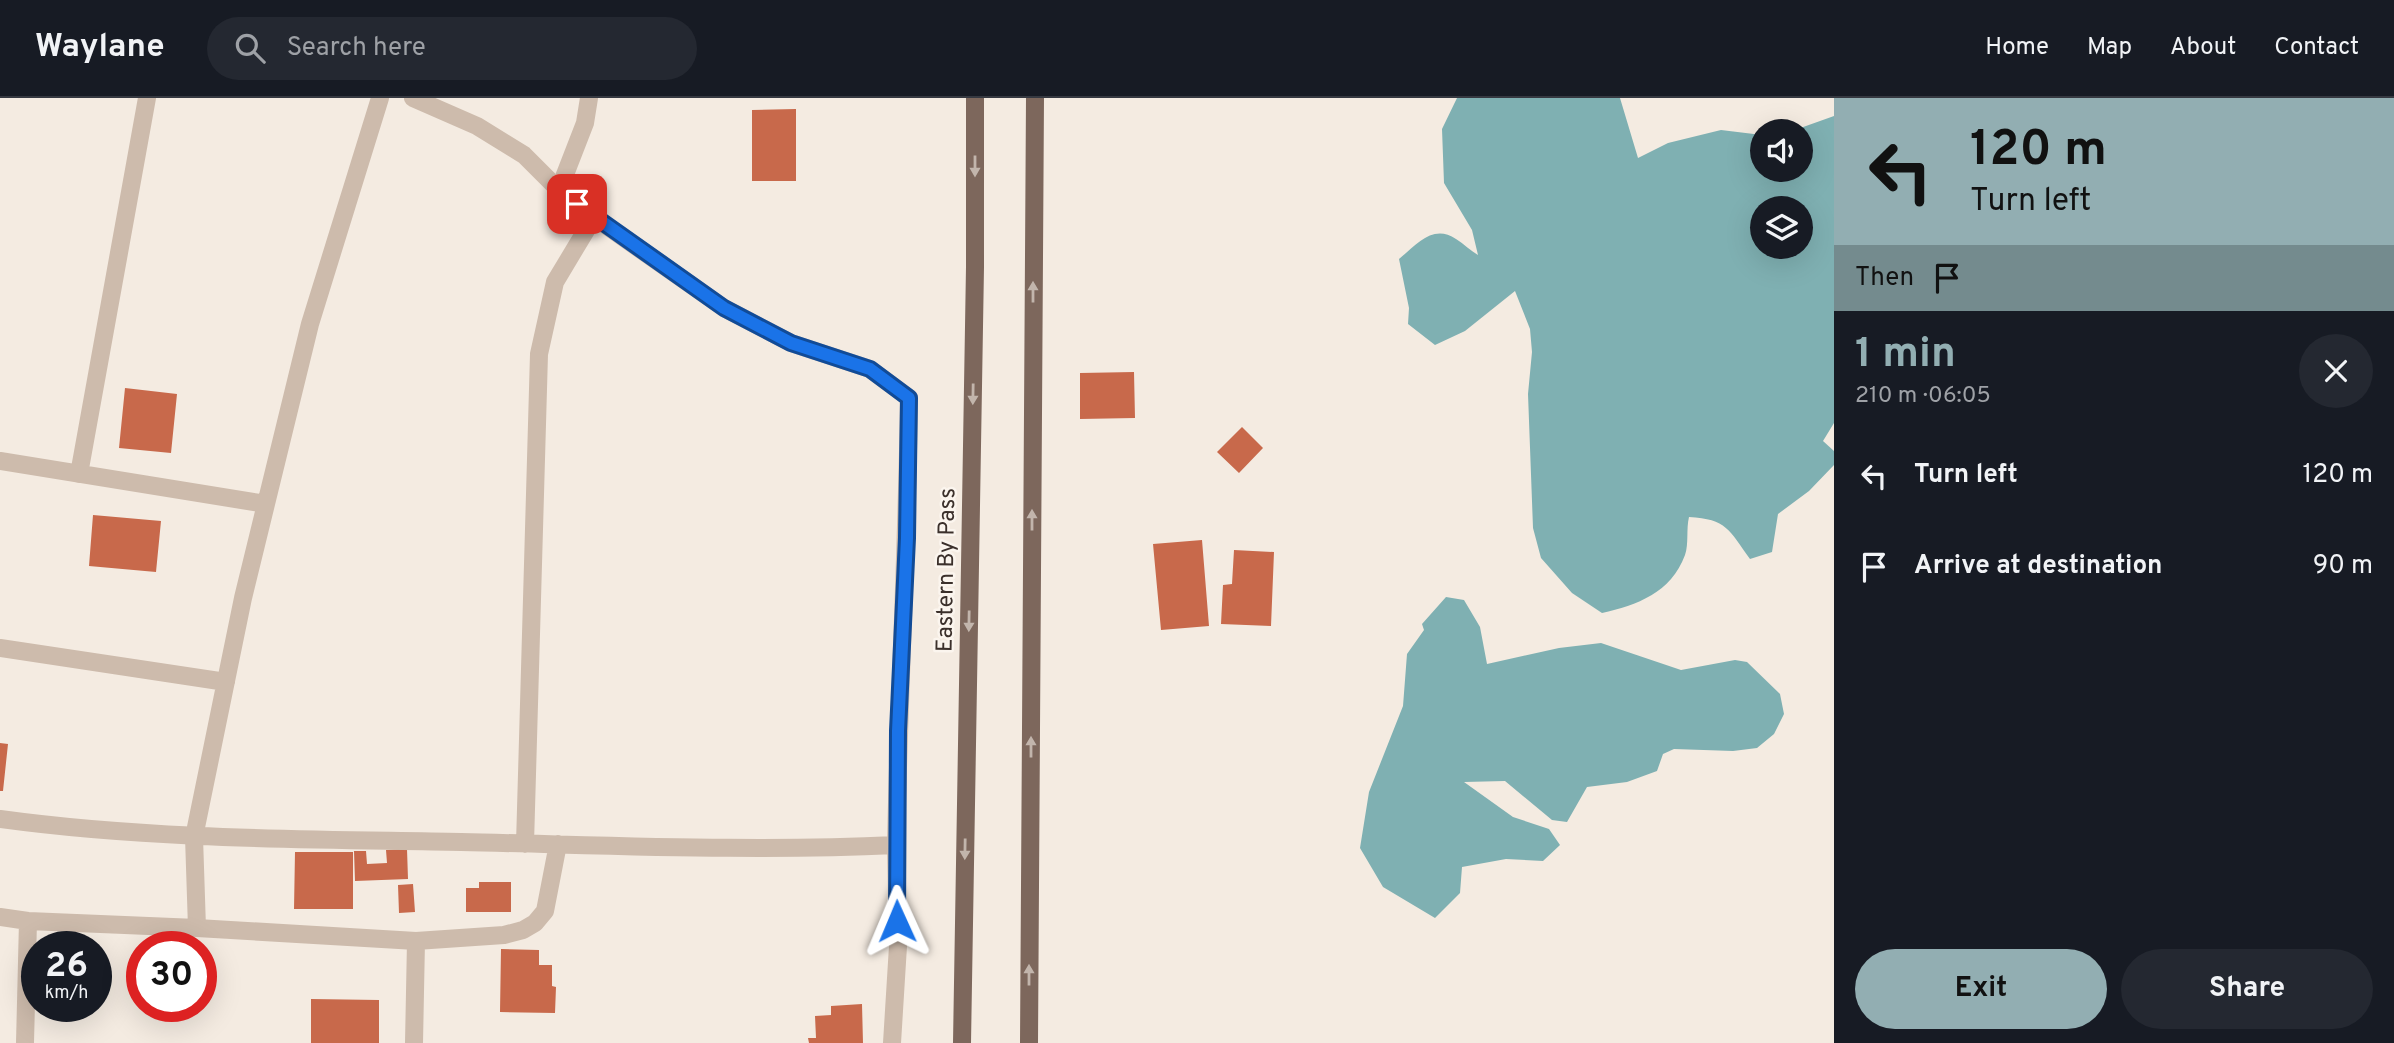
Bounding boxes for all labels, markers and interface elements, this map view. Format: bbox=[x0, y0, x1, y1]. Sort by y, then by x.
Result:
search box bbox=[207, 17, 697, 80]
text: Waylane bbox=[35, 27, 165, 69]
icon: search bbox=[231, 29, 269, 67]
text: Search here bbox=[287, 32, 426, 65]
text: Home bbox=[1985, 33, 2049, 63]
text: Map bbox=[2087, 33, 2132, 63]
text: About bbox=[2170, 33, 2236, 63]
text: Contact bbox=[2274, 33, 2359, 63]
map controls bbox=[1750, 119, 1813, 259]
button: sound bbox=[1750, 119, 1813, 182]
text: 120 m bbox=[1970, 121, 2107, 183]
icon: left bbox=[1855, 126, 1946, 217]
one-way arrow bbox=[969, 155, 981, 177]
pin bbox=[547, 174, 607, 234]
text: Turn left bbox=[1970, 182, 2091, 222]
icon: arrive bbox=[558, 185, 596, 223]
button: layers bbox=[1750, 196, 1813, 259]
icon: arrive bbox=[1928, 259, 1966, 297]
text: Then bbox=[1855, 262, 1914, 295]
one-way arrow bbox=[1028, 281, 1039, 303]
text: 1 min bbox=[1855, 329, 1956, 382]
button: close bbox=[2299, 334, 2373, 408]
text: 210 m · 06:05 bbox=[1855, 382, 1991, 411]
one-way arrow bbox=[967, 383, 978, 405]
icon: left bbox=[1855, 457, 1893, 495]
text: Turn left bbox=[1914, 459, 2018, 492]
text: 120 m bbox=[2303, 459, 2373, 492]
street label: Eastern By Pass bbox=[932, 488, 963, 652]
one-way arrow bbox=[1026, 509, 1038, 531]
icon: arrive bbox=[1855, 548, 1893, 586]
text: Arrive at destination bbox=[1914, 550, 2162, 583]
text: 90 m bbox=[2313, 550, 2373, 583]
one-way arrow bbox=[963, 610, 975, 632]
one-way arrow bbox=[1025, 736, 1037, 758]
one-way arrow bbox=[959, 838, 971, 860]
position arrow bbox=[860, 884, 934, 958]
speed limit sign: 30 bbox=[126, 931, 217, 1022]
text: 26 bbox=[45, 945, 88, 989]
button: Exit bbox=[1855, 949, 2107, 1029]
button: Share bbox=[2121, 949, 2373, 1029]
one-way arrow bbox=[1023, 964, 1035, 986]
text: km/h bbox=[45, 982, 88, 1005]

